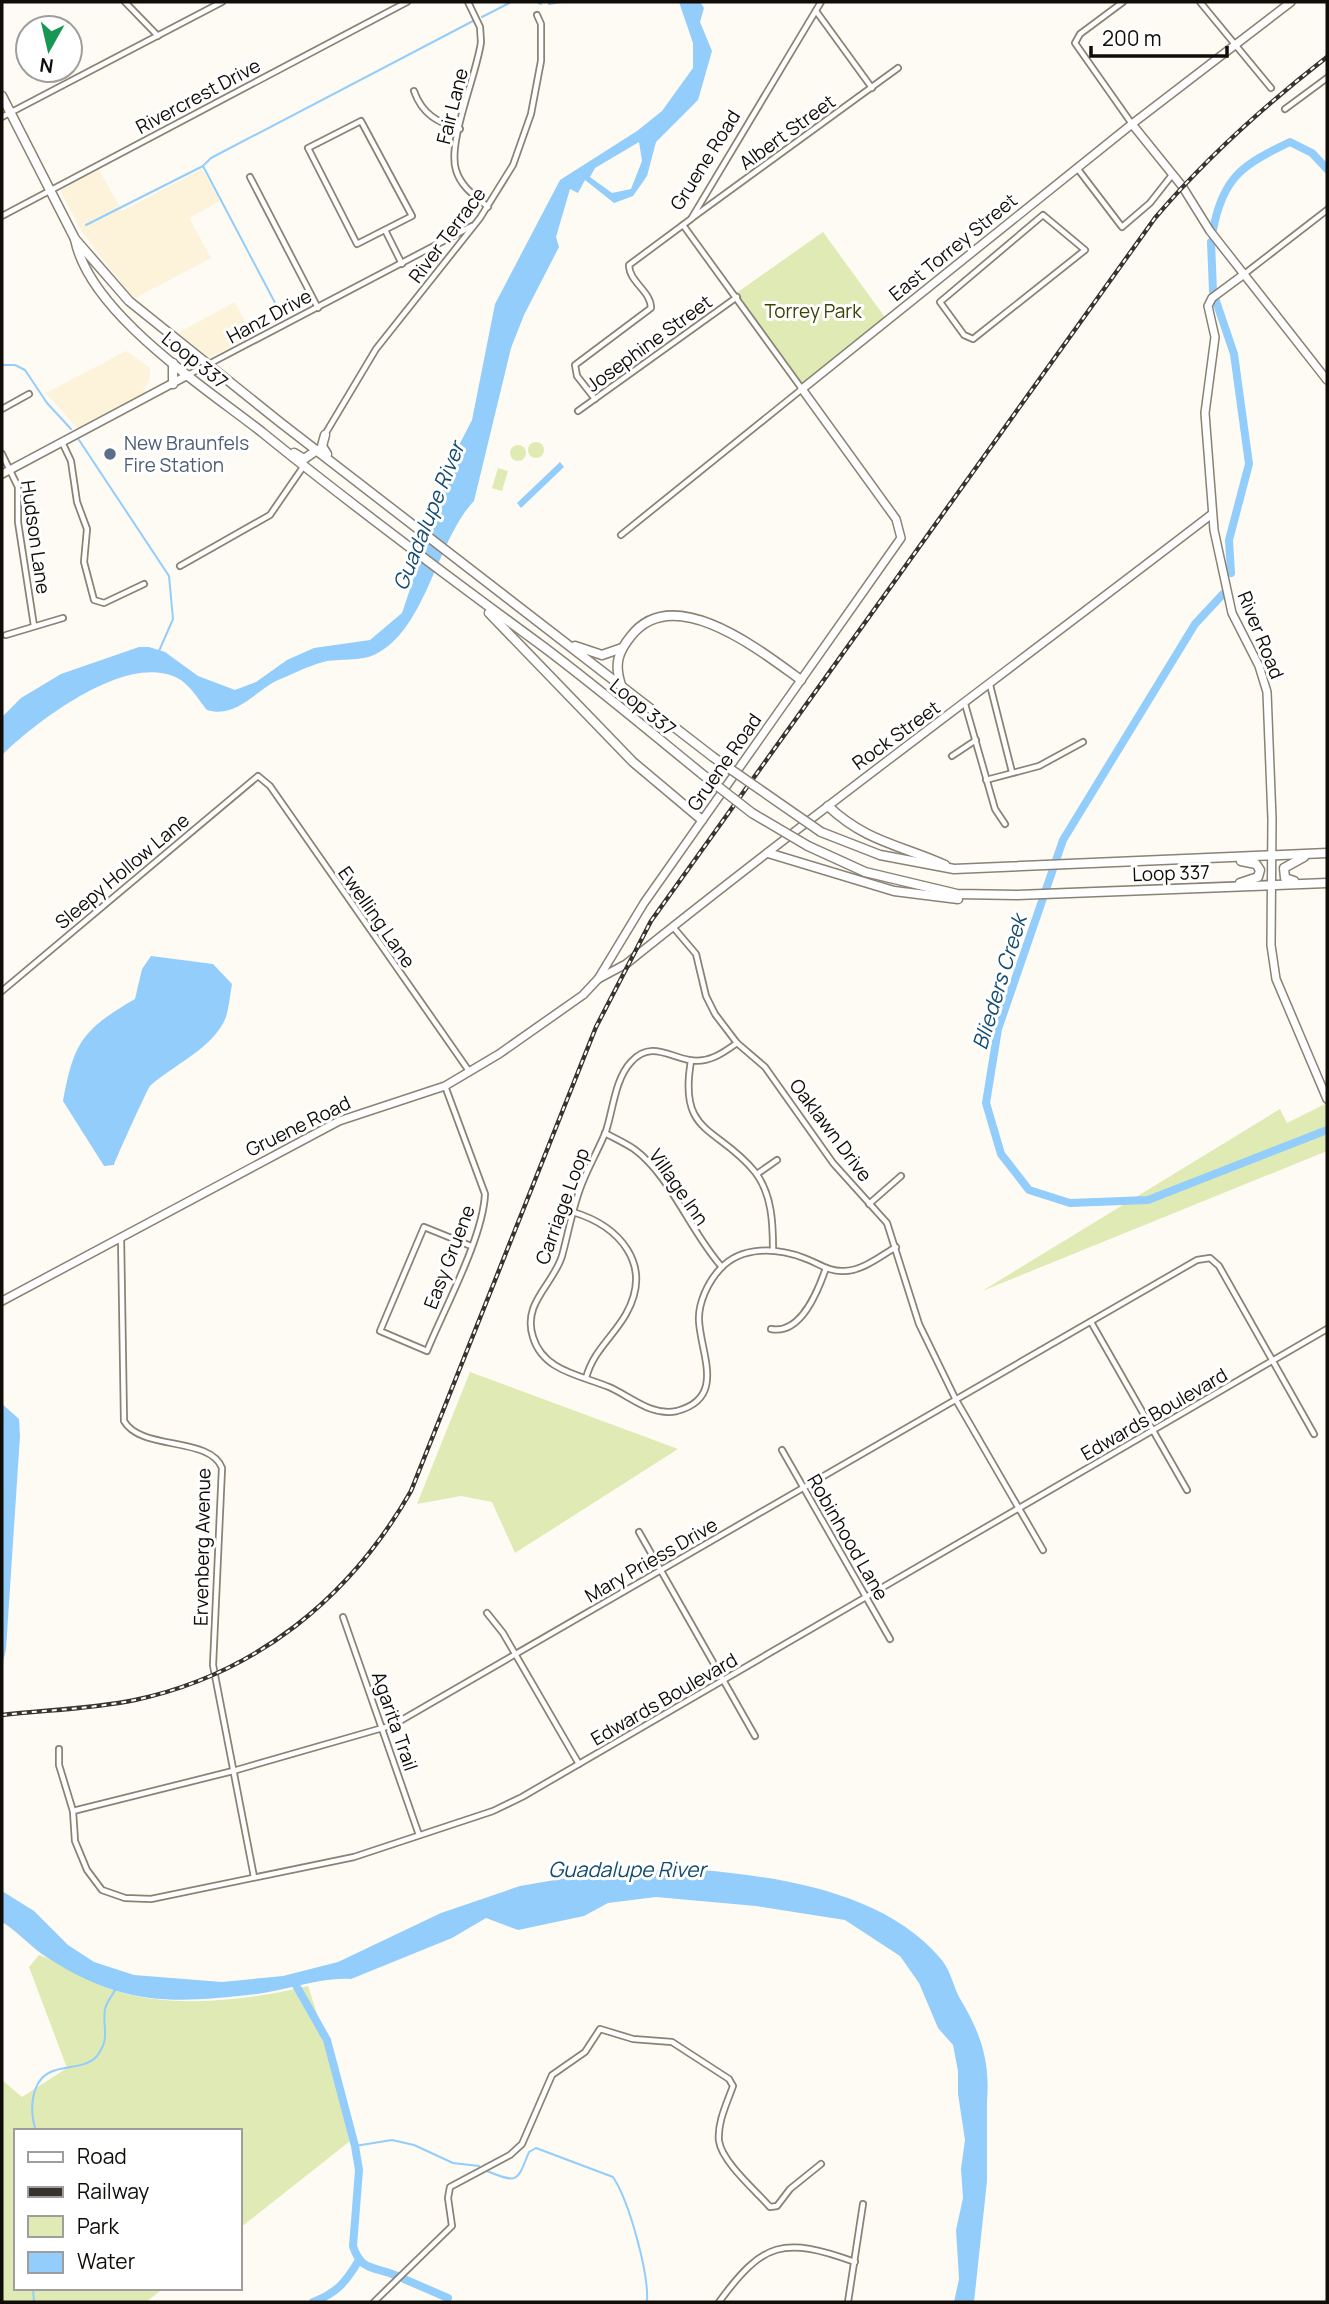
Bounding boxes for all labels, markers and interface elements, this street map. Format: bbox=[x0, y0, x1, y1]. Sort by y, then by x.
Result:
north arrow bbox=[14, 14, 84, 84]
scale bar bbox=[1091, 14, 1228, 58]
text: 200 m bbox=[1102, 24, 1162, 52]
text: N bbox=[38, 52, 55, 80]
street label: Rivercrest Drive bbox=[131, 52, 265, 140]
street label: Fair Lane bbox=[430, 65, 474, 147]
street label: Albert Street bbox=[734, 88, 840, 176]
street label: Gruene Road bbox=[664, 105, 746, 215]
street label: River Terrace bbox=[402, 182, 492, 288]
street label: East Torrey Street bbox=[883, 187, 1023, 307]
street label: Hanz Drive bbox=[222, 283, 316, 349]
street label: Josephine Street bbox=[581, 288, 717, 398]
park label: Torrey Park bbox=[764, 298, 862, 324]
street label: Loop 337 bbox=[157, 325, 233, 395]
place label: New Braunfels Fire Station bbox=[124, 430, 249, 478]
water label: Guadalupe River bbox=[386, 435, 471, 594]
marker: New Braunfels Fire Station bbox=[102, 446, 118, 462]
street label: Hudson Lane bbox=[15, 479, 57, 595]
street label: River Road bbox=[1232, 587, 1290, 683]
street label: Loop 337 bbox=[605, 672, 681, 742]
street label: Rock Street bbox=[847, 694, 945, 776]
street label: Gruene Road bbox=[681, 708, 767, 816]
street label: Sleepy Hollow Lane bbox=[49, 807, 195, 935]
street label: Loop 337 bbox=[1132, 859, 1210, 887]
street label: Ewelling Lane bbox=[332, 861, 422, 973]
water label: Blieders Creek bbox=[965, 909, 1034, 1053]
street label: Oaklawn Drive bbox=[784, 1073, 878, 1187]
street label: Gruene Road bbox=[241, 1089, 355, 1163]
street label: Village Inn bbox=[643, 1143, 715, 1231]
street label: Carriage Loop bbox=[529, 1144, 595, 1268]
street label: Easy Gruene bbox=[417, 1201, 481, 1313]
street label: Edwards Boulevard bbox=[1076, 1361, 1232, 1467]
street label: Ervenberg Avenue bbox=[188, 1468, 216, 1626]
street label: Robinhood Lane bbox=[801, 1469, 895, 1605]
street label: Mary Priess Drive bbox=[580, 1511, 722, 1609]
street label: Edwards Boulevard bbox=[586, 1646, 742, 1752]
street label: Agarita Trail bbox=[366, 1668, 424, 1774]
water label: Guadalupe River bbox=[548, 1855, 708, 1883]
legend bbox=[14, 2129, 242, 2290]
text: Road bbox=[77, 2142, 127, 2170]
text: Railway bbox=[77, 2177, 149, 2205]
text: Park bbox=[77, 2212, 119, 2240]
text: Water bbox=[77, 2247, 136, 2275]

